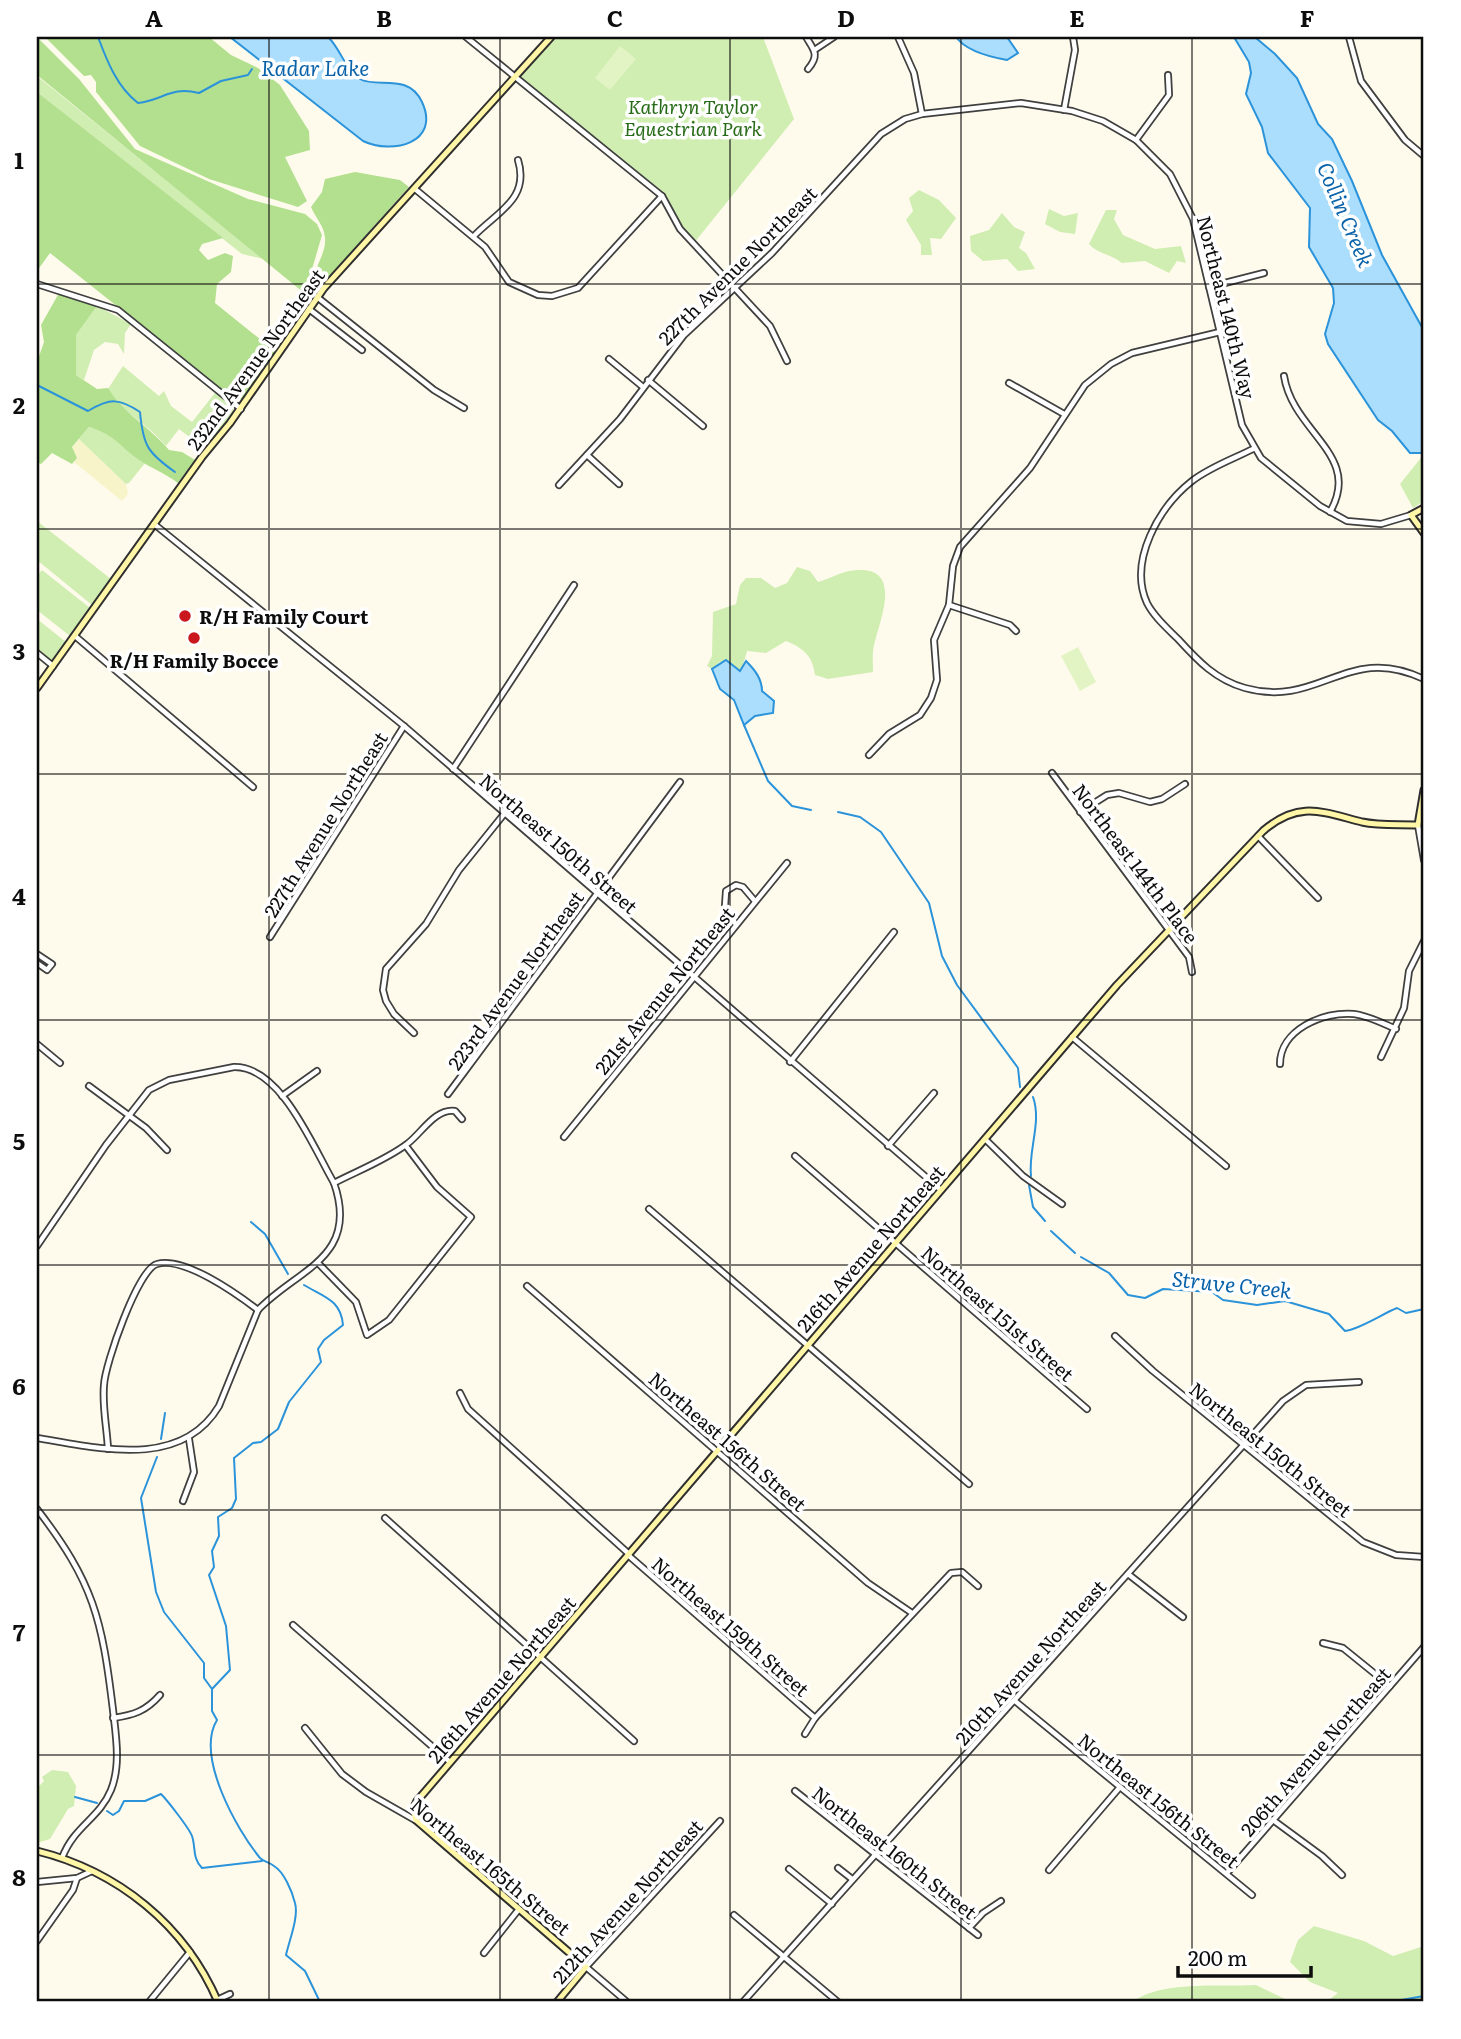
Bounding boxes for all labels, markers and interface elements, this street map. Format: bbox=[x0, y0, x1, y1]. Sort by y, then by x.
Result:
text: A bbox=[145, 0, 163, 34]
text: B bbox=[376, 0, 392, 34]
text: C bbox=[607, 0, 623, 34]
text: D bbox=[837, 0, 855, 34]
text: E bbox=[1069, 0, 1085, 34]
text: F bbox=[1300, 0, 1315, 34]
water label: Radar Lake bbox=[261, 51, 369, 82]
park label: Kathryn Taylor Equestrian Park bbox=[624, 92, 763, 142]
text: 1 bbox=[14, 142, 24, 176]
water label: Collin Creek bbox=[1311, 157, 1383, 272]
street label: 227th Avenue Northeast bbox=[651, 179, 823, 351]
street label: Northeast 140th Way bbox=[1191, 212, 1263, 402]
street label: 232nd Avenue Northeast bbox=[179, 262, 331, 456]
text: 2 bbox=[13, 387, 25, 421]
place label: R/H Family Court bbox=[199, 602, 369, 630]
marker: R/H Family Court bbox=[177, 608, 193, 624]
marker: R/H Family Bocce bbox=[186, 630, 202, 646]
text: 3 bbox=[13, 633, 25, 667]
place label: R/H Family Bocce bbox=[109, 646, 279, 674]
street label: 227th Avenue Northeast bbox=[256, 725, 394, 922]
street label: Northeast 150th Street bbox=[474, 766, 644, 920]
street label: Northeast 144th Place bbox=[1066, 777, 1206, 949]
text: 4 bbox=[12, 878, 26, 912]
street label: 223rd Avenue Northeast bbox=[440, 884, 590, 1075]
street label: 221st Avenue Northeast bbox=[588, 900, 741, 1080]
text: 5 bbox=[13, 1123, 25, 1157]
street label: 216th Avenue Northeast bbox=[790, 1158, 951, 1338]
street label: Northeast 151st Street bbox=[916, 1239, 1081, 1387]
water label: Struve Creek bbox=[1171, 1261, 1294, 1305]
street label: Northeast 156th Street bbox=[643, 1365, 813, 1518]
text: 6 bbox=[12, 1368, 26, 1402]
street label: Northeast 150th Street bbox=[1184, 1375, 1358, 1524]
street label: Northeast 159th Street bbox=[646, 1550, 816, 1703]
street label: 210th Avenue Northeast bbox=[948, 1573, 1112, 1751]
street label: 216th Avenue Northeast bbox=[421, 1589, 582, 1769]
text: 7 bbox=[13, 1614, 26, 1648]
street label: 206th Avenue Northeast bbox=[1233, 1660, 1397, 1842]
street label: Northeast 156th Street bbox=[1072, 1726, 1246, 1874]
street label: Northeast 160th Street bbox=[807, 1779, 984, 1925]
street label: Northeast 165th Street bbox=[405, 1791, 577, 1941]
street label: 212th Avenue Northeast bbox=[545, 1812, 709, 1989]
text: 8 bbox=[12, 1859, 26, 1893]
scale bar bbox=[1178, 1934, 1310, 1978]
text: 200 m bbox=[1188, 1941, 1248, 1972]

